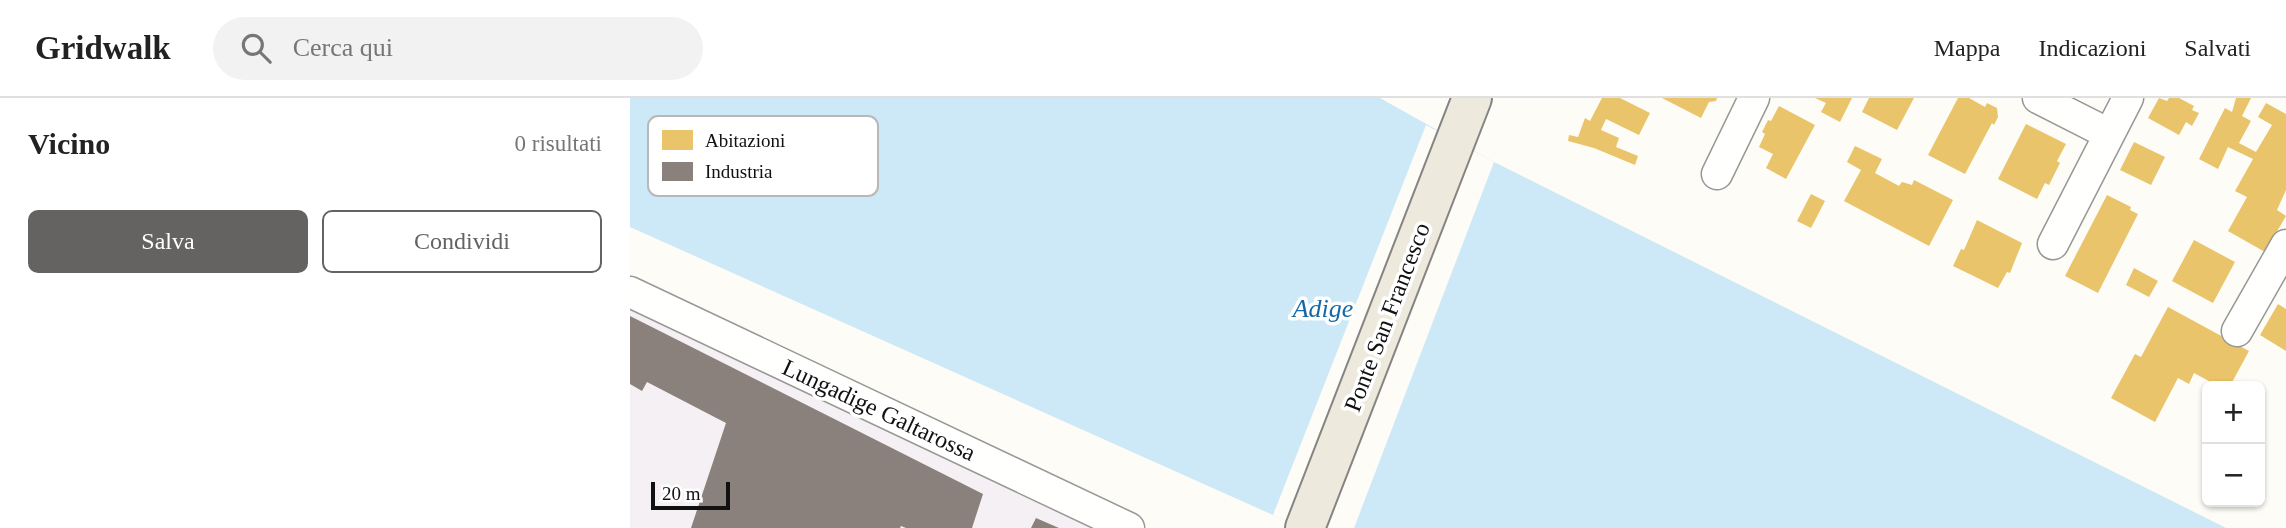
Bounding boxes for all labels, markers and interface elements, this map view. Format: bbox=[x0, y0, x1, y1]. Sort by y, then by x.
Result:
search box bbox=[213, 17, 703, 80]
icon: search bbox=[237, 29, 275, 67]
text: Gridwalk bbox=[35, 30, 171, 66]
text: Cerca qui bbox=[293, 33, 393, 62]
text: Mappa bbox=[1934, 35, 2000, 61]
text: Indicazioni bbox=[2038, 35, 2146, 61]
text: Salvati bbox=[2184, 35, 2251, 61]
legend bbox=[648, 116, 878, 196]
text: Vicino bbox=[28, 127, 110, 160]
text: Abitazioni bbox=[705, 130, 785, 151]
text: 0 risultati bbox=[514, 131, 602, 156]
text: Industria bbox=[705, 161, 773, 182]
button: Salva bbox=[28, 210, 308, 273]
button: Condividi bbox=[322, 210, 602, 273]
street label: Ponte San Francesco bbox=[1339, 219, 1435, 415]
water label: Adige bbox=[1291, 294, 1353, 323]
street label: Lungadige Galtarossa bbox=[778, 354, 980, 466]
map controls bbox=[2202, 381, 2265, 507]
button: + bbox=[2202, 381, 2265, 444]
button: − bbox=[2202, 444, 2265, 507]
scale bar bbox=[651, 479, 730, 511]
text: 20 m bbox=[662, 483, 701, 504]

